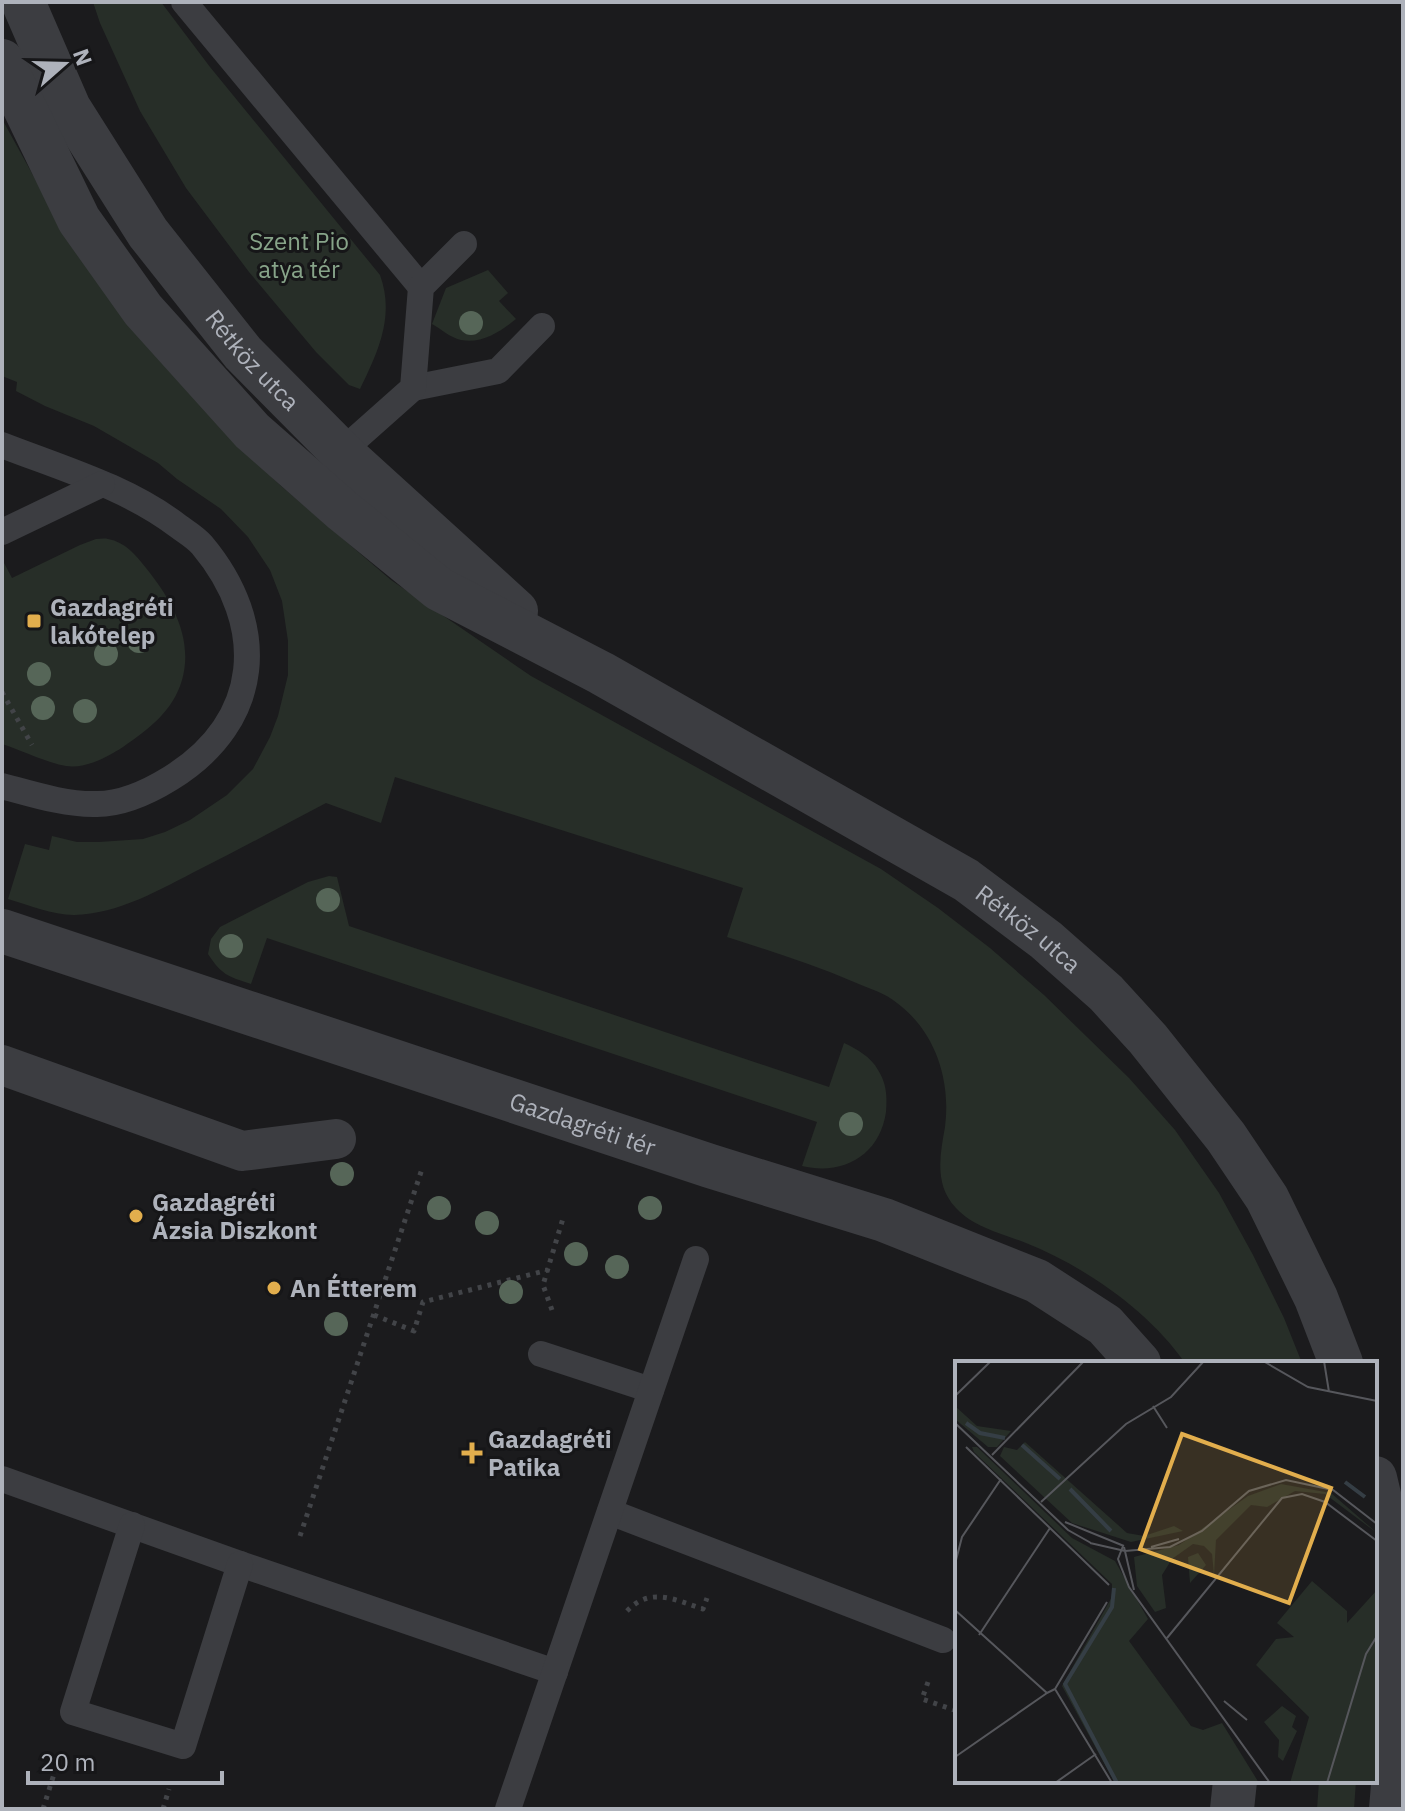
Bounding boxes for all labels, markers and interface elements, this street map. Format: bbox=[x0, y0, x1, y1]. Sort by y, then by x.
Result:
north arrow bbox=[24, 24, 104, 104]
text: N bbox=[67, 45, 100, 69]
park label: Szent Pio atya tér bbox=[249, 225, 349, 285]
street label: Rétköz utca bbox=[199, 303, 307, 417]
place label: Gazdagréti lakótelep bbox=[50, 591, 174, 651]
marker: Gazdagréti lakótelep bbox=[25, 612, 43, 630]
street label: Rétköz utca bbox=[969, 877, 1088, 980]
street label: Gazdagréti tér bbox=[506, 1085, 660, 1163]
place label: Gazdagréti Ázsia Diszkont bbox=[152, 1186, 318, 1246]
marker: Gazdagréti Ázsia Diszkont bbox=[127, 1207, 145, 1225]
place label: An Étterem bbox=[290, 1272, 417, 1304]
marker: An Étterem bbox=[265, 1279, 283, 1297]
inset map bbox=[955, 1361, 1377, 1783]
place label: Gazdagréti Patika bbox=[488, 1423, 612, 1483]
marker: Gazdagréti Patika bbox=[463, 1444, 481, 1462]
scale bar bbox=[28, 1735, 222, 1785]
text: 20 m bbox=[40, 1746, 95, 1778]

